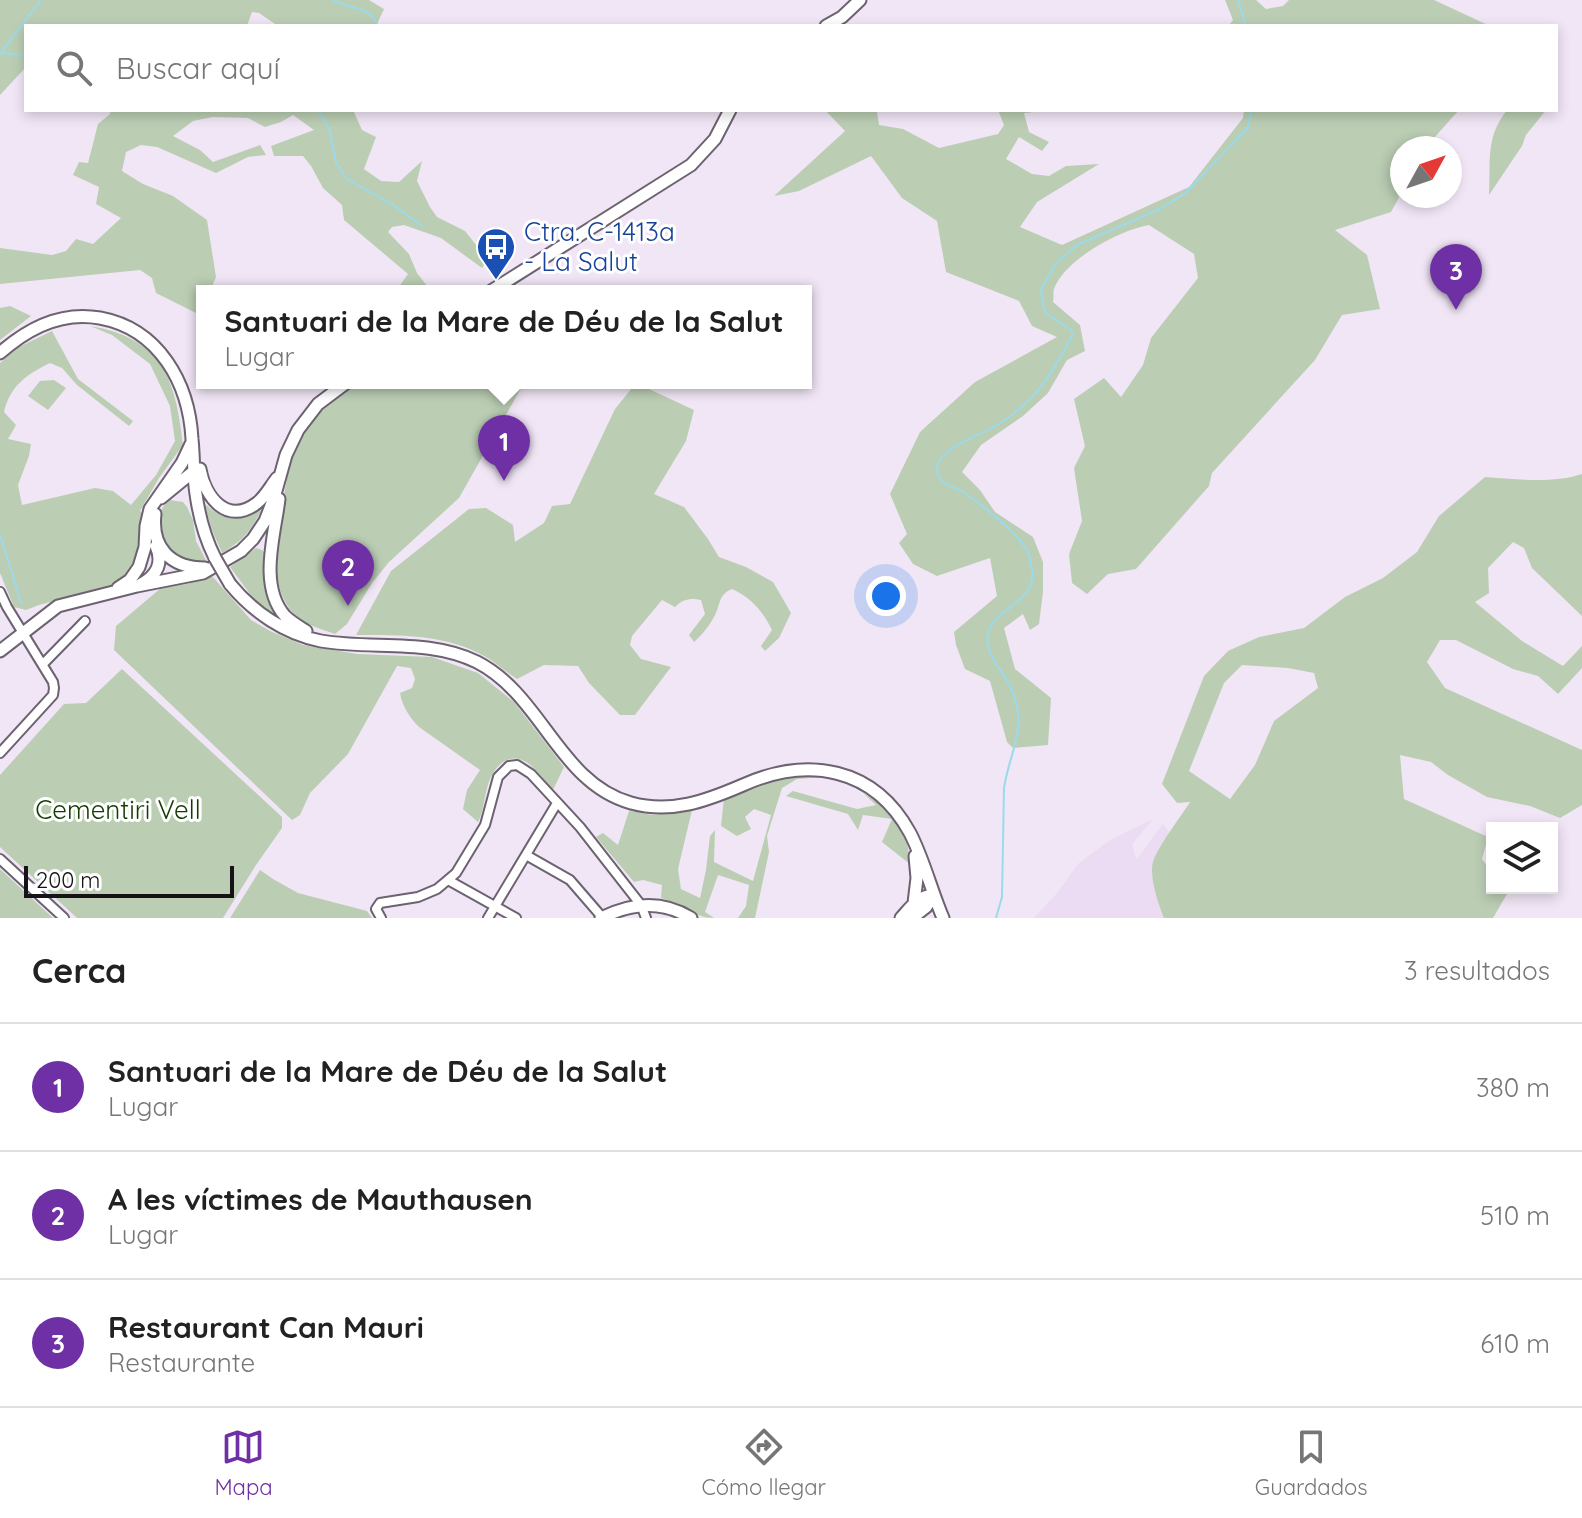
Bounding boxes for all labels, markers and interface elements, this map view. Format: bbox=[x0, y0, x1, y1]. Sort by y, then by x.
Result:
search box bbox=[24, 24, 1558, 112]
icon: search bbox=[52, 46, 96, 90]
text: Buscar aquí bbox=[116, 49, 280, 87]
north arrow bbox=[1390, 136, 1462, 208]
place label: Ctra. C-1413a - La Salut bbox=[524, 215, 675, 278]
bus stop icon: Ctra. C-1413a - La Salut bbox=[475, 226, 517, 281]
pin: 3 bbox=[1430, 244, 1482, 310]
popup bbox=[196, 285, 812, 389]
text: Santuari de la Mare de Déu de la Salut bbox=[224, 302, 784, 340]
text: Lugar bbox=[224, 340, 295, 373]
pin: 1 bbox=[478, 415, 530, 481]
pin: 2 bbox=[322, 540, 374, 606]
your location bbox=[866, 576, 906, 616]
park label: Cementiri Vell bbox=[35, 793, 201, 826]
map controls bbox=[1486, 822, 1558, 894]
button: layers bbox=[1486, 822, 1558, 894]
scale bar bbox=[24, 862, 234, 898]
text: 200 m bbox=[36, 866, 100, 894]
text: Cerca bbox=[32, 949, 126, 992]
text: 3 resultados bbox=[1404, 954, 1550, 987]
text: Santuari de la Mare de Déu de la Salut bbox=[108, 1052, 667, 1090]
text: 1 bbox=[53, 1071, 63, 1104]
text: 380 m bbox=[1476, 1071, 1550, 1104]
text: Lugar bbox=[108, 1090, 178, 1123]
text: A les víctimes de Mauthausen bbox=[108, 1180, 533, 1218]
text: 2 bbox=[51, 1199, 65, 1232]
text: 510 m bbox=[1480, 1199, 1550, 1232]
text: Lugar bbox=[108, 1218, 178, 1251]
text: Restaurant Can Mauri bbox=[108, 1308, 424, 1346]
text: 3 bbox=[51, 1327, 65, 1360]
text: 610 m bbox=[1480, 1327, 1550, 1360]
text: Restaurante bbox=[108, 1346, 255, 1379]
tab: Mapa bbox=[214, 1425, 273, 1501]
tab: Cómo llegar bbox=[701, 1425, 826, 1501]
tab: Guardados bbox=[1255, 1425, 1368, 1501]

